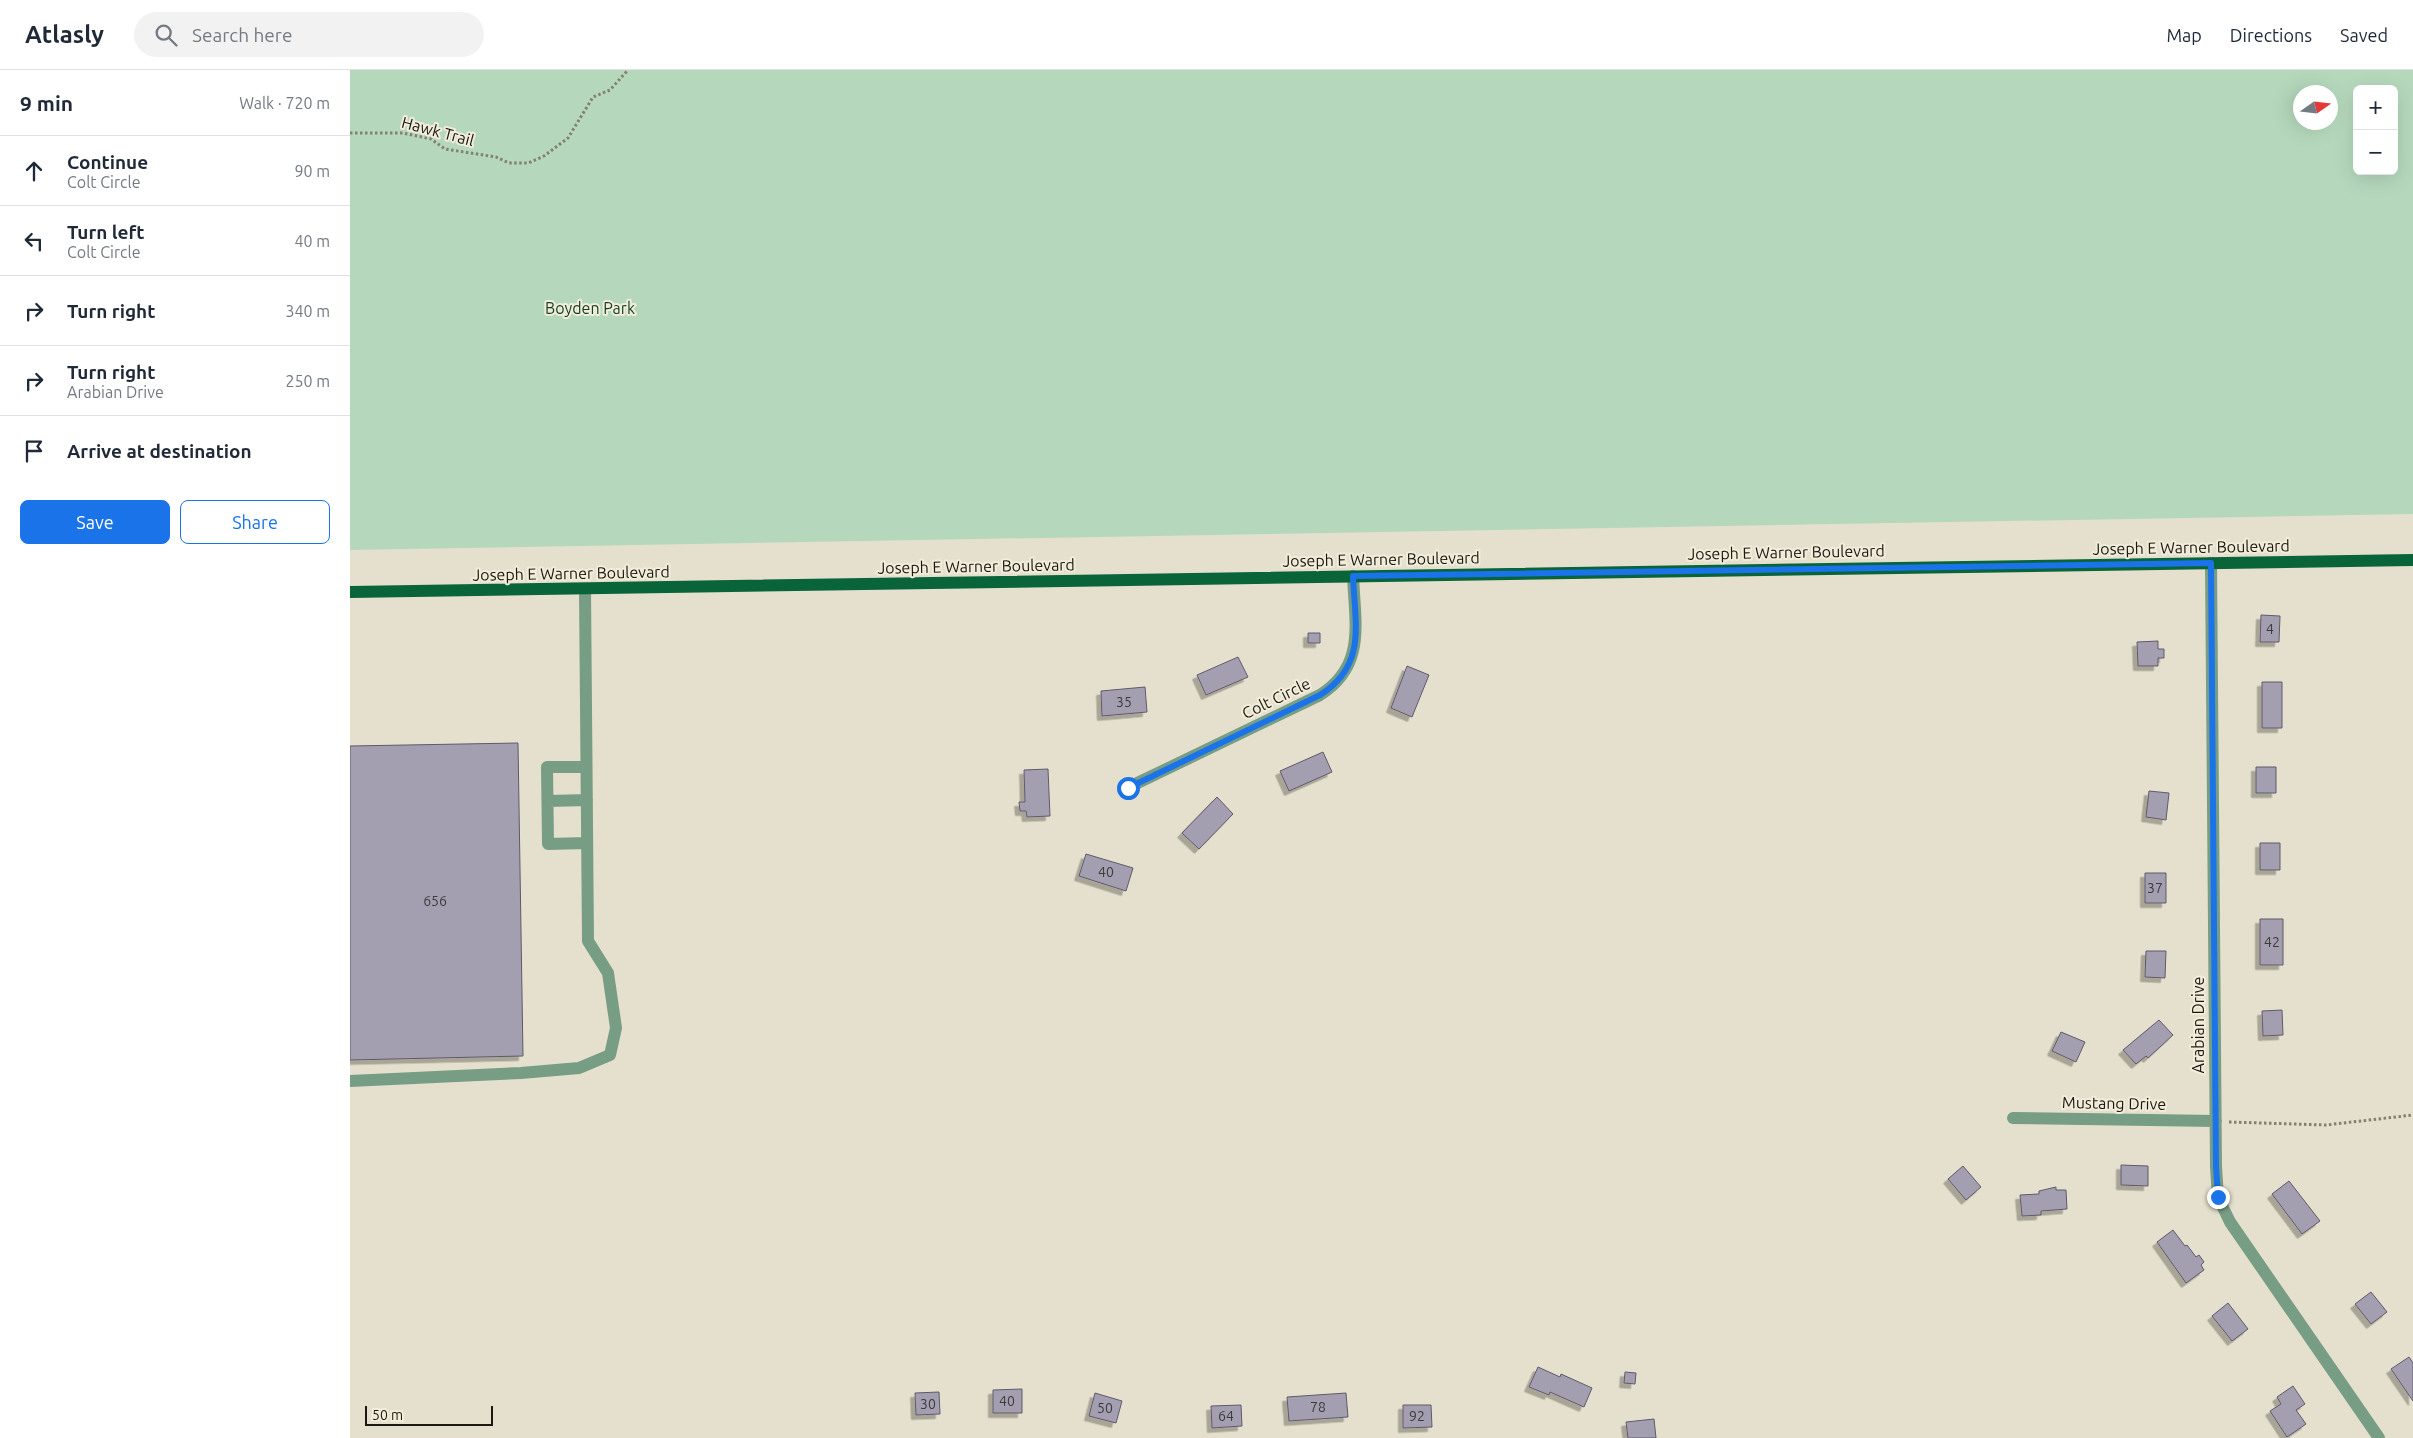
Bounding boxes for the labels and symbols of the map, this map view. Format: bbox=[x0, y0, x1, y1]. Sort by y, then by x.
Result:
north arrow bbox=[2293, 85, 2338, 130]
street label: Hawk Trail bbox=[400, 113, 476, 149]
park label: Boyden Park bbox=[545, 299, 635, 317]
street label: Joseph E Warner Boulevard bbox=[2092, 536, 2290, 558]
street label: Joseph E Warner Boulevard bbox=[1687, 541, 1885, 563]
street label: Joseph E Warner Boulevard bbox=[1282, 548, 1480, 570]
street label: Joseph E Warner Boulevard bbox=[877, 555, 1075, 577]
street label: Joseph E Warner Boulevard bbox=[472, 562, 670, 584]
house number: 4 bbox=[2266, 621, 2274, 637]
street label: Colt Circle bbox=[1239, 674, 1313, 722]
house number: 35 bbox=[1116, 694, 1132, 710]
route start bbox=[1117, 777, 1140, 800]
house number: 40 bbox=[1098, 864, 1114, 880]
house number: 37 bbox=[2147, 880, 2163, 896]
house number: 656 bbox=[423, 893, 447, 909]
house number: 42 bbox=[2264, 934, 2280, 950]
street label: Arabian Drive bbox=[2189, 977, 2207, 1073]
street label: Mustang Drive bbox=[2062, 1093, 2166, 1113]
route end bbox=[2207, 1186, 2230, 1209]
house number: 40 bbox=[999, 1393, 1015, 1409]
house number: 30 bbox=[920, 1396, 936, 1412]
house number: 78 bbox=[1310, 1399, 1326, 1415]
house number: 50 bbox=[1097, 1400, 1113, 1416]
scale bar bbox=[365, 1403, 492, 1426]
house number: 64 bbox=[1218, 1408, 1234, 1424]
house number: 92 bbox=[1409, 1408, 1425, 1424]

